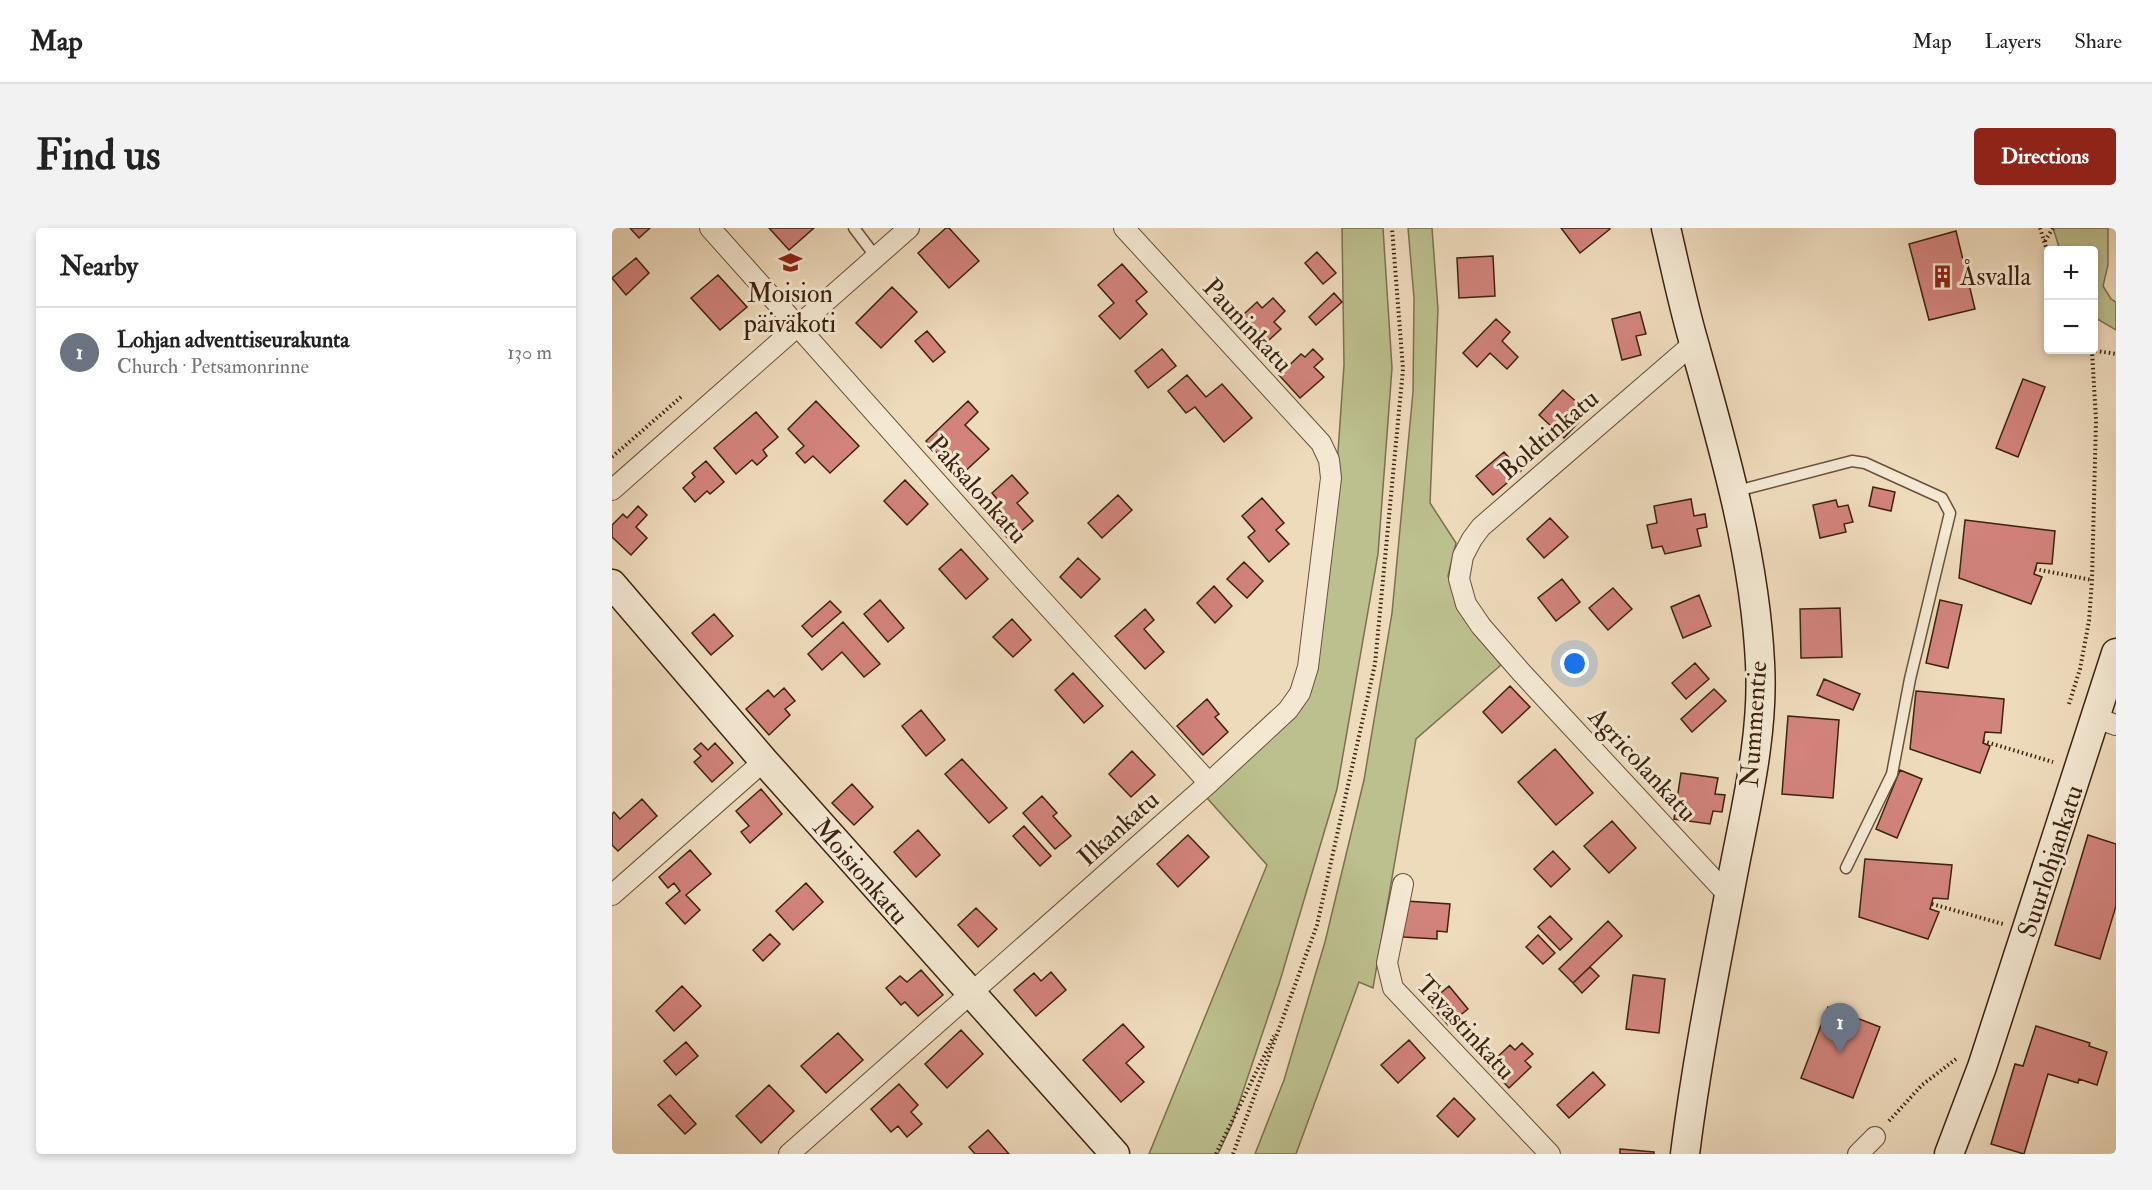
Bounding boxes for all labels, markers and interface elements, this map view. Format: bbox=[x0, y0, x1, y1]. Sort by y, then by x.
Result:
text: Map bbox=[30, 24, 83, 59]
text: Map bbox=[1912, 28, 1952, 55]
text: Layers bbox=[1985, 28, 2041, 55]
text: Share bbox=[2074, 28, 2122, 55]
button: Directions bbox=[1974, 128, 2116, 185]
text: Find us bbox=[36, 130, 160, 182]
map controls bbox=[2044, 246, 2098, 354]
button: + bbox=[2044, 246, 2098, 300]
school or university icon: Moision päiväkoti bbox=[777, 249, 803, 275]
text: Nearby bbox=[60, 251, 138, 283]
place label: Åsvalla bbox=[1959, 259, 2032, 293]
building icon: Åsvalla bbox=[1929, 263, 1955, 289]
street label: Pauninkatu bbox=[1196, 272, 1299, 379]
place label: Moision päiväkoti bbox=[743, 278, 836, 341]
button: − bbox=[2044, 300, 2098, 354]
text: Lohjan adventtiseurakunta bbox=[117, 326, 349, 354]
text: 1 bbox=[76, 340, 83, 365]
text: 130 m bbox=[507, 340, 552, 365]
text: Church · Petsamonrinne bbox=[117, 354, 309, 379]
street label: Boldtinkatu bbox=[1492, 383, 1605, 487]
street label: Paksalonkatu bbox=[920, 429, 1034, 550]
your location bbox=[1560, 649, 1589, 678]
street label: Nummentie bbox=[1734, 660, 1774, 788]
street label: Agricolankatu bbox=[1581, 700, 1703, 828]
street label: Suurlohjankatu bbox=[2011, 781, 2091, 941]
street label: Ilkankatu bbox=[1071, 784, 1166, 874]
street label: Moisionkatu bbox=[805, 812, 915, 931]
street label: Tavastinkatu bbox=[1409, 969, 1522, 1086]
pin: 1 bbox=[1820, 1004, 1860, 1053]

